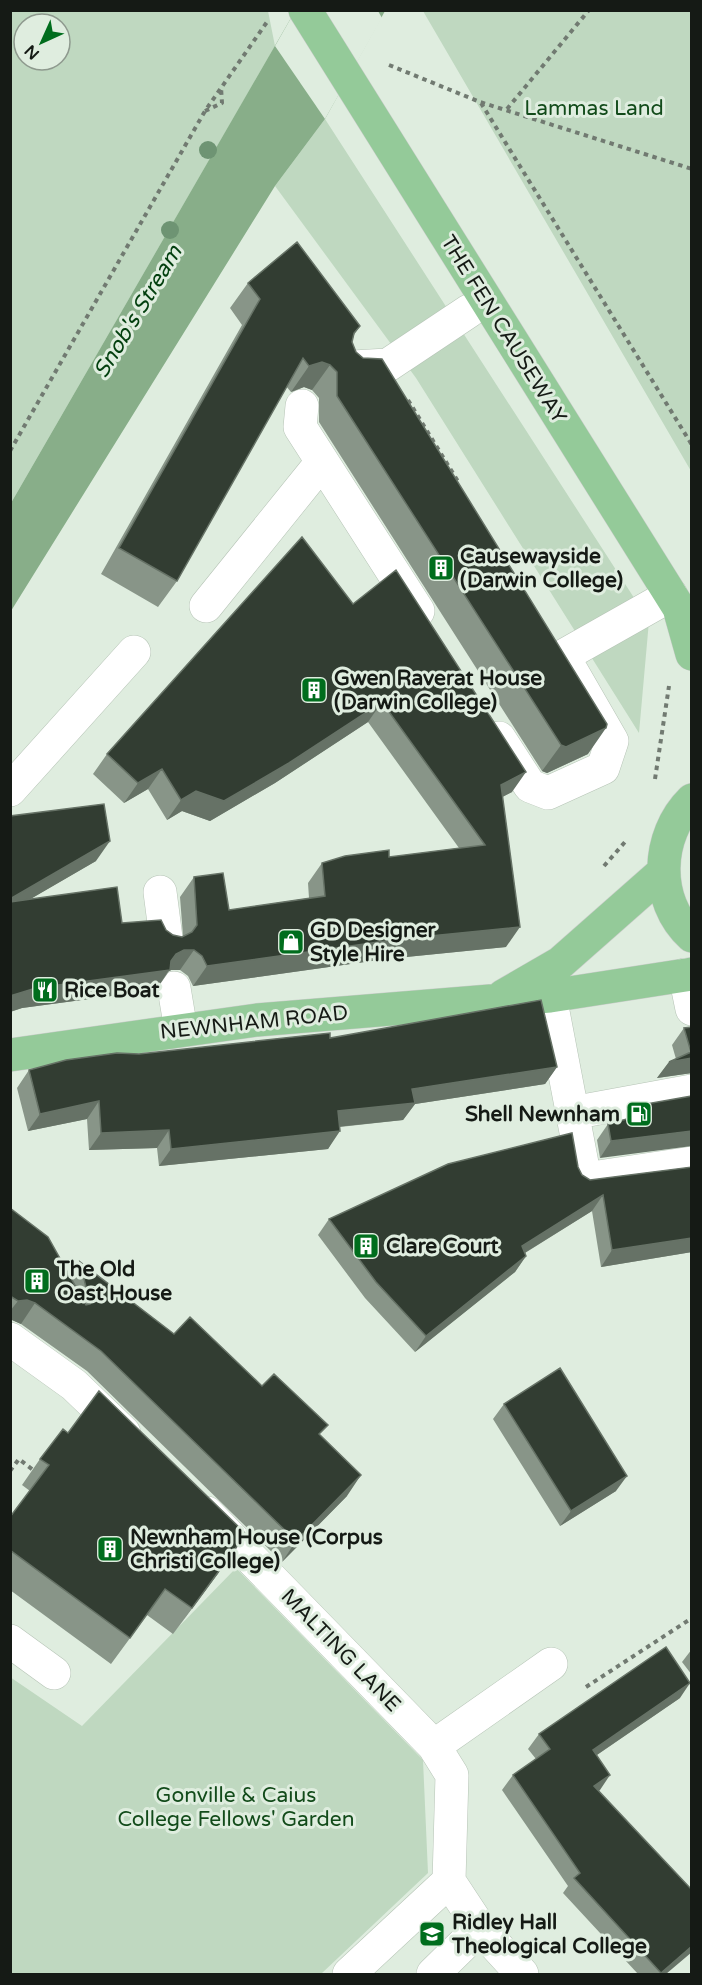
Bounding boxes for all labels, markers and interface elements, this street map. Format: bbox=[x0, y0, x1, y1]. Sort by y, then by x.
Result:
north arrow bbox=[12, 12, 72, 72]
text: N bbox=[20, 40, 44, 64]
park label: Lammas Land bbox=[524, 96, 664, 121]
street label: THE FEN CAUSEWAY bbox=[435, 231, 572, 428]
water label: Snob's Stream bbox=[88, 240, 188, 382]
place label: Causewayside (Darwin College) bbox=[460, 544, 623, 593]
building icon: Causewayside (Darwin College) bbox=[426, 553, 456, 583]
place label: Gwen Raverat House (Darwin College) bbox=[334, 666, 542, 715]
building icon: Gwen Raverat House (Darwin College) bbox=[299, 675, 329, 705]
place label: GD Designer Style Hire bbox=[310, 918, 437, 967]
shop icon: GD Designer Style Hire bbox=[276, 927, 306, 957]
restaurant icon: Rice Boat bbox=[30, 975, 60, 1005]
place label: Rice Boat bbox=[64, 978, 159, 1003]
street label: NEWNHAM ROAD bbox=[159, 1000, 349, 1045]
fuel station icon: Shell Newnham bbox=[624, 1099, 654, 1129]
place label: Shell Newnham bbox=[465, 1102, 620, 1127]
building icon: Clare Court bbox=[351, 1231, 381, 1261]
place label: Clare Court bbox=[386, 1234, 499, 1259]
place label: The Old Oast House bbox=[56, 1257, 172, 1306]
building icon: The Old Oast House bbox=[22, 1266, 52, 1296]
place label: Newnham House (Corpus Christi College) bbox=[130, 1525, 383, 1574]
building icon: Newnham House (Corpus Christi College) bbox=[95, 1534, 125, 1564]
street label: MALTING LANE bbox=[276, 1584, 406, 1717]
park label: Gonville & Caius College Fellows' Garden bbox=[117, 1783, 355, 1832]
place label: Ridley Hall Theological College bbox=[451, 1910, 647, 1959]
school or university icon: Ridley Hall Theological College bbox=[417, 1919, 447, 1949]

